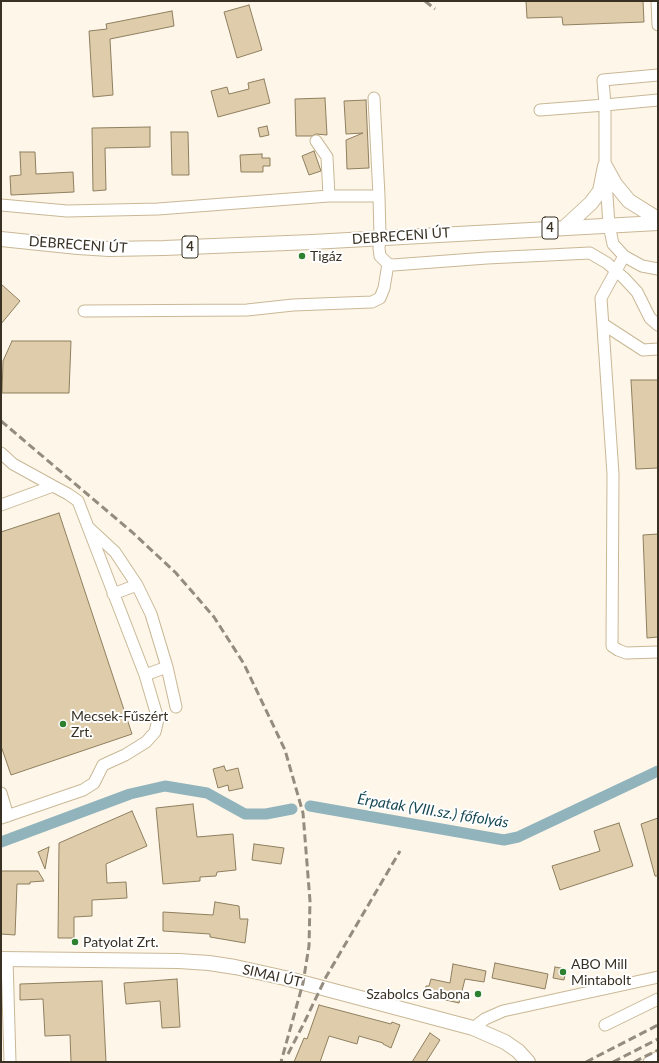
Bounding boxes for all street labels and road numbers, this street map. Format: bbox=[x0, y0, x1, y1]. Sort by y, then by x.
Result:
road number: 4 bbox=[542, 217, 558, 239]
street label: DEBRECENI ÚT bbox=[351, 224, 451, 248]
street label: DEBRECENI ÚT bbox=[28, 233, 128, 257]
road number: 4 bbox=[182, 236, 198, 258]
street label: SIMAI ÚT bbox=[241, 961, 303, 991]

